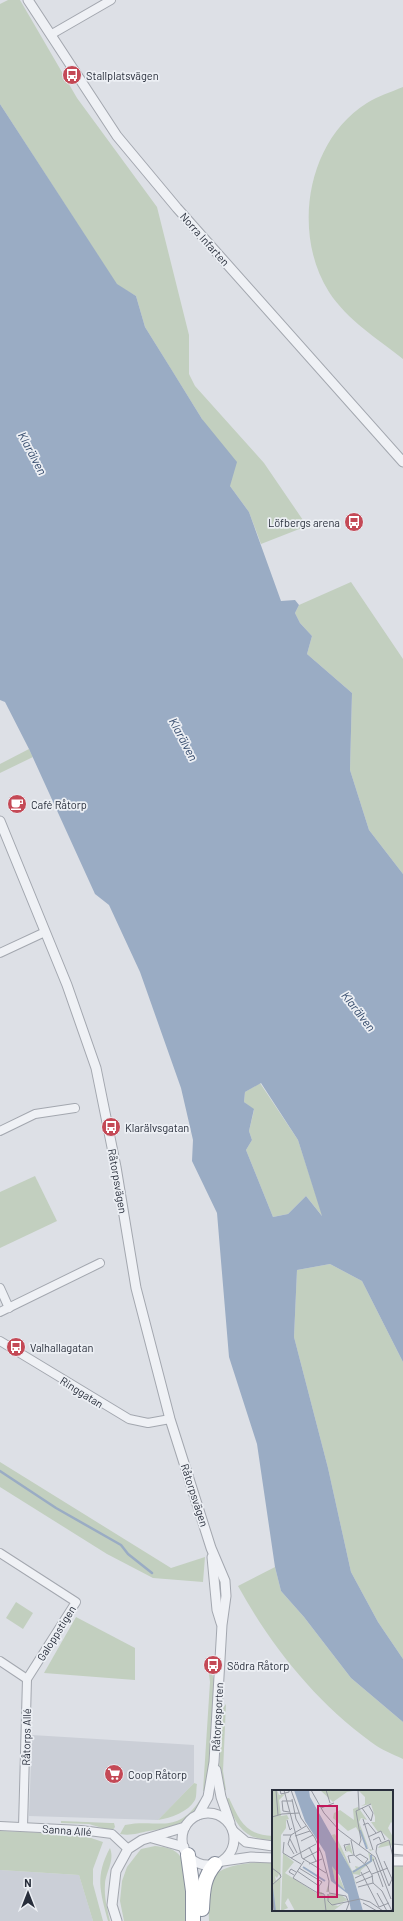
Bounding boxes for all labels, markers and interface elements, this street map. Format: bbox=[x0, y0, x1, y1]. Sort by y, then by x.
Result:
bus stop icon: Stallplatsvägen bbox=[61, 64, 83, 86]
place label: Stallplatsvägen bbox=[86, 69, 159, 82]
street label: Norra Infarten bbox=[178, 210, 232, 268]
water label: Klarälven bbox=[16, 429, 50, 477]
bus stop icon: Löfbergs arena bbox=[343, 511, 365, 533]
place label: Löfbergs arena bbox=[268, 516, 340, 529]
water label: Klarälven bbox=[167, 715, 201, 763]
cafe icon: Café Råtorp bbox=[6, 793, 28, 815]
place label: Café Råtorp bbox=[31, 798, 87, 811]
water label: Klarälven bbox=[339, 988, 379, 1034]
bus stop icon: Klarälvsgatan bbox=[100, 1116, 122, 1138]
place label: Klarälvsgatan bbox=[125, 1121, 189, 1134]
street label: Råtorpsvägen bbox=[106, 1148, 130, 1214]
bus stop icon: Valhallagatan bbox=[5, 1336, 27, 1358]
place label: Valhallagatan bbox=[30, 1341, 93, 1354]
street label: Ringgatan bbox=[58, 1374, 106, 1410]
street label: Råtorpsvägen bbox=[179, 1462, 211, 1528]
street label: Galoppstigen bbox=[34, 1603, 78, 1663]
bus stop icon: Södra Råtorp bbox=[202, 1654, 224, 1676]
place label: Södra Råtorp bbox=[227, 1659, 289, 1672]
street label: Råtorpsporten bbox=[209, 1682, 225, 1752]
street label: Råtorps Allé bbox=[19, 1708, 33, 1766]
supermarket icon: Coop Råtorp bbox=[103, 1763, 125, 1785]
place label: Coop Råtorp bbox=[128, 1768, 187, 1781]
inset map bbox=[272, 1790, 393, 1911]
street label: Sanna Allé bbox=[42, 1822, 92, 1838]
north arrow bbox=[8, 1873, 48, 1913]
text: N bbox=[24, 1876, 32, 1889]

